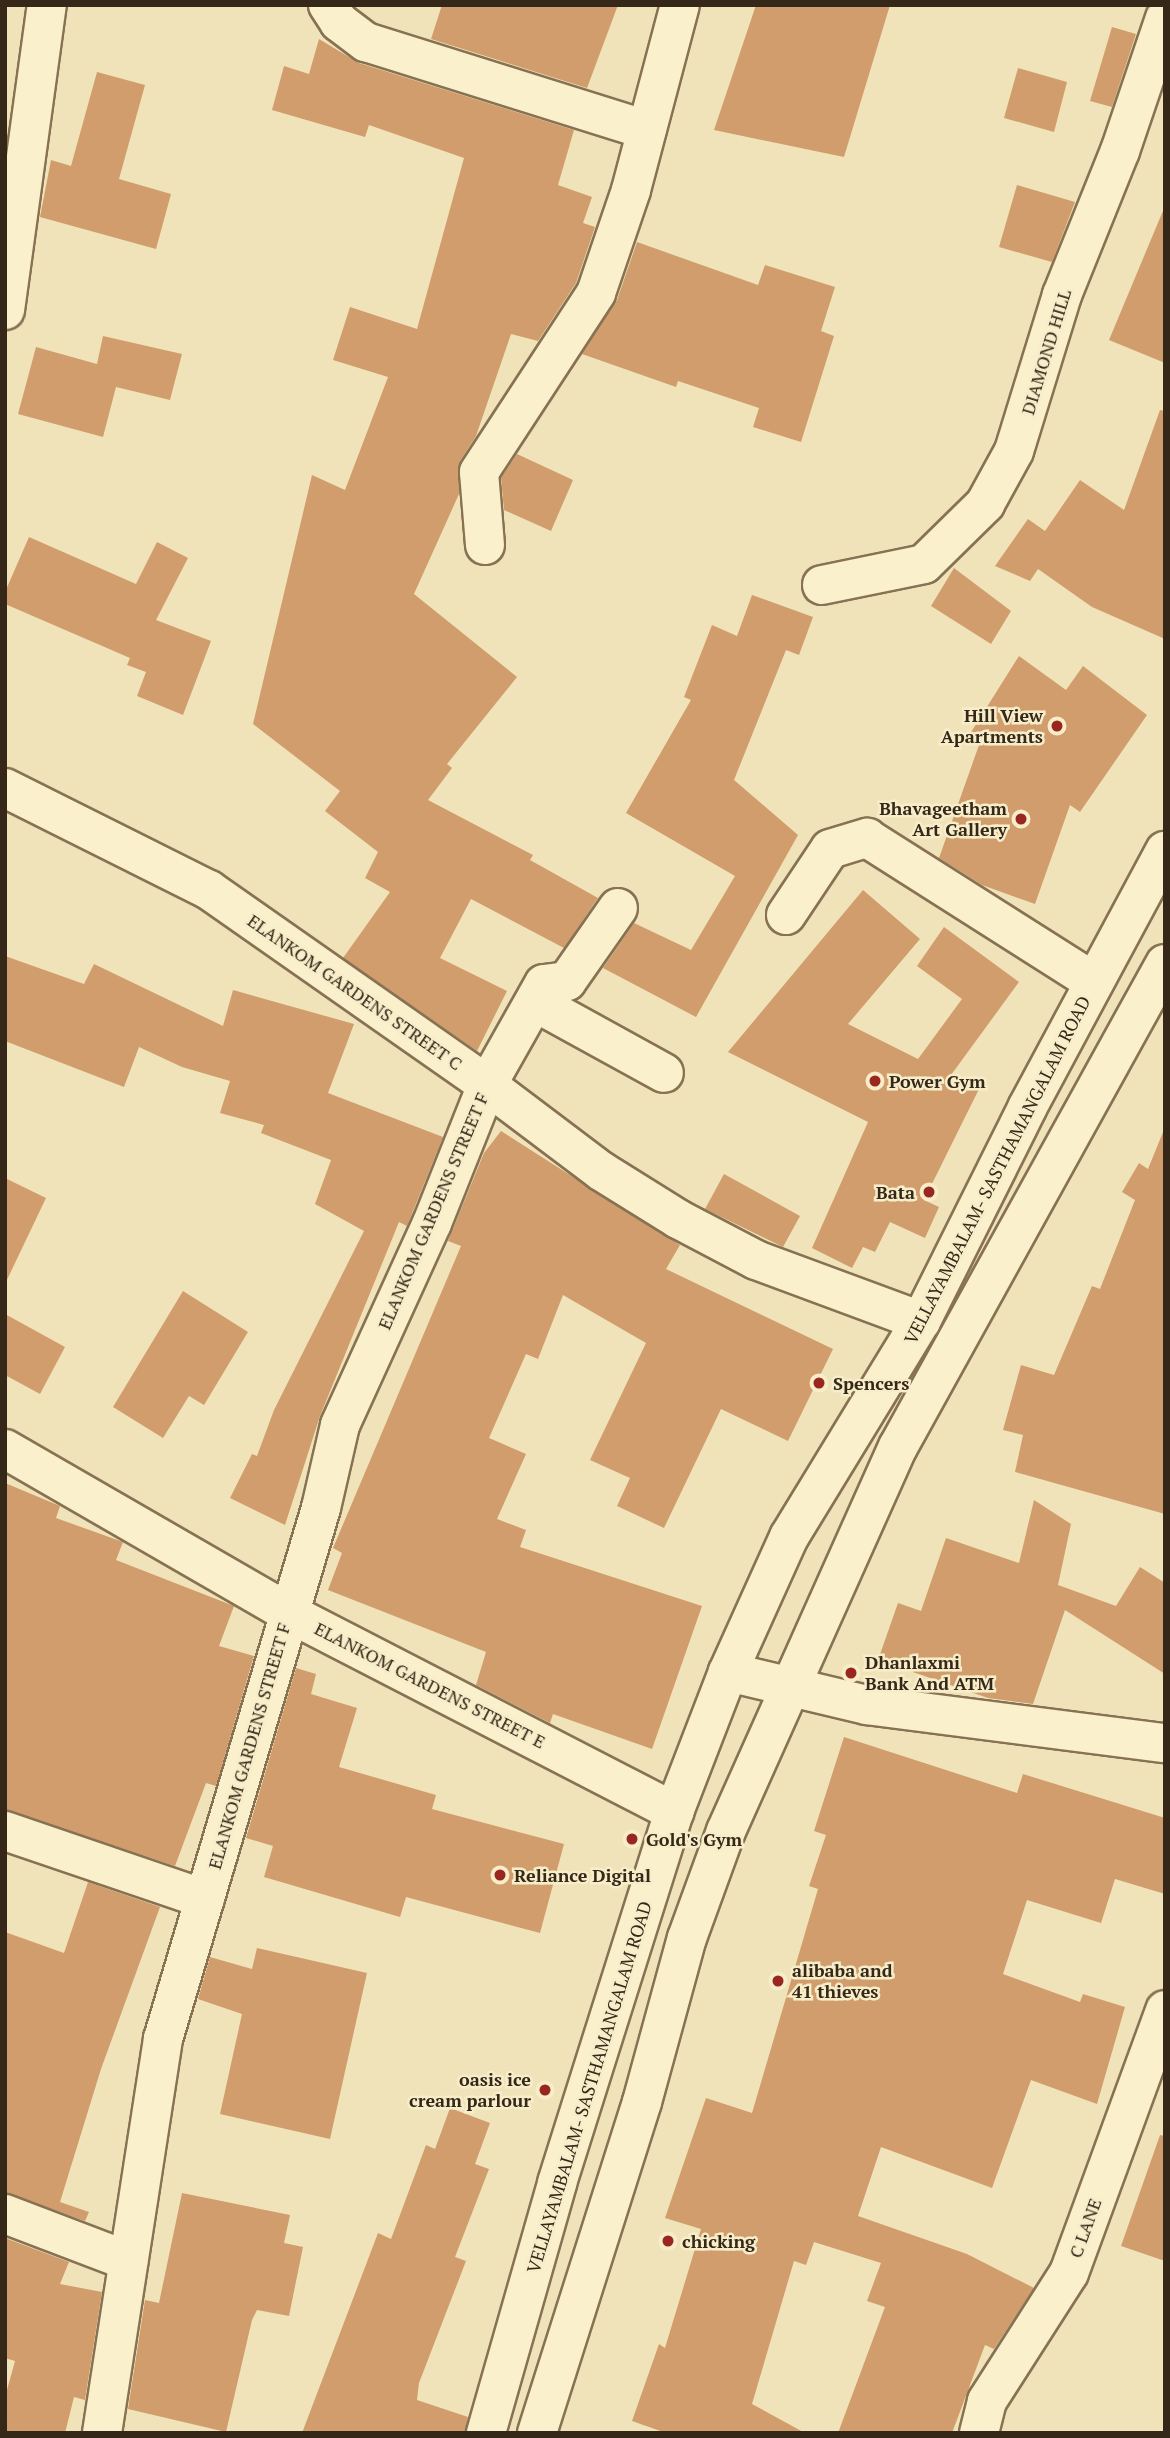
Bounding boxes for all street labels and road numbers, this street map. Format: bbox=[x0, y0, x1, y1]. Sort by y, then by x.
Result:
street label: DIAMOND HILL bbox=[1017, 287, 1075, 417]
street label: ELANKOM GARDENS STREET C bbox=[244, 909, 466, 1075]
street label: VELLAYAMBALAM- SASTHAMANGALAM ROAD bbox=[899, 992, 1095, 1348]
street label: ELANKOM GARDENS STREET F bbox=[373, 1089, 493, 1333]
street label: ELANKOM GARDENS STREET E bbox=[311, 1617, 549, 1753]
street label: ELANKOM GARDENS STREET F bbox=[203, 1620, 295, 1872]
street label: VELLAYAMBALAM- SASTHAMANGALAM ROAD bbox=[522, 1898, 656, 2276]
street label: C LANE bbox=[1064, 2195, 1106, 2261]

